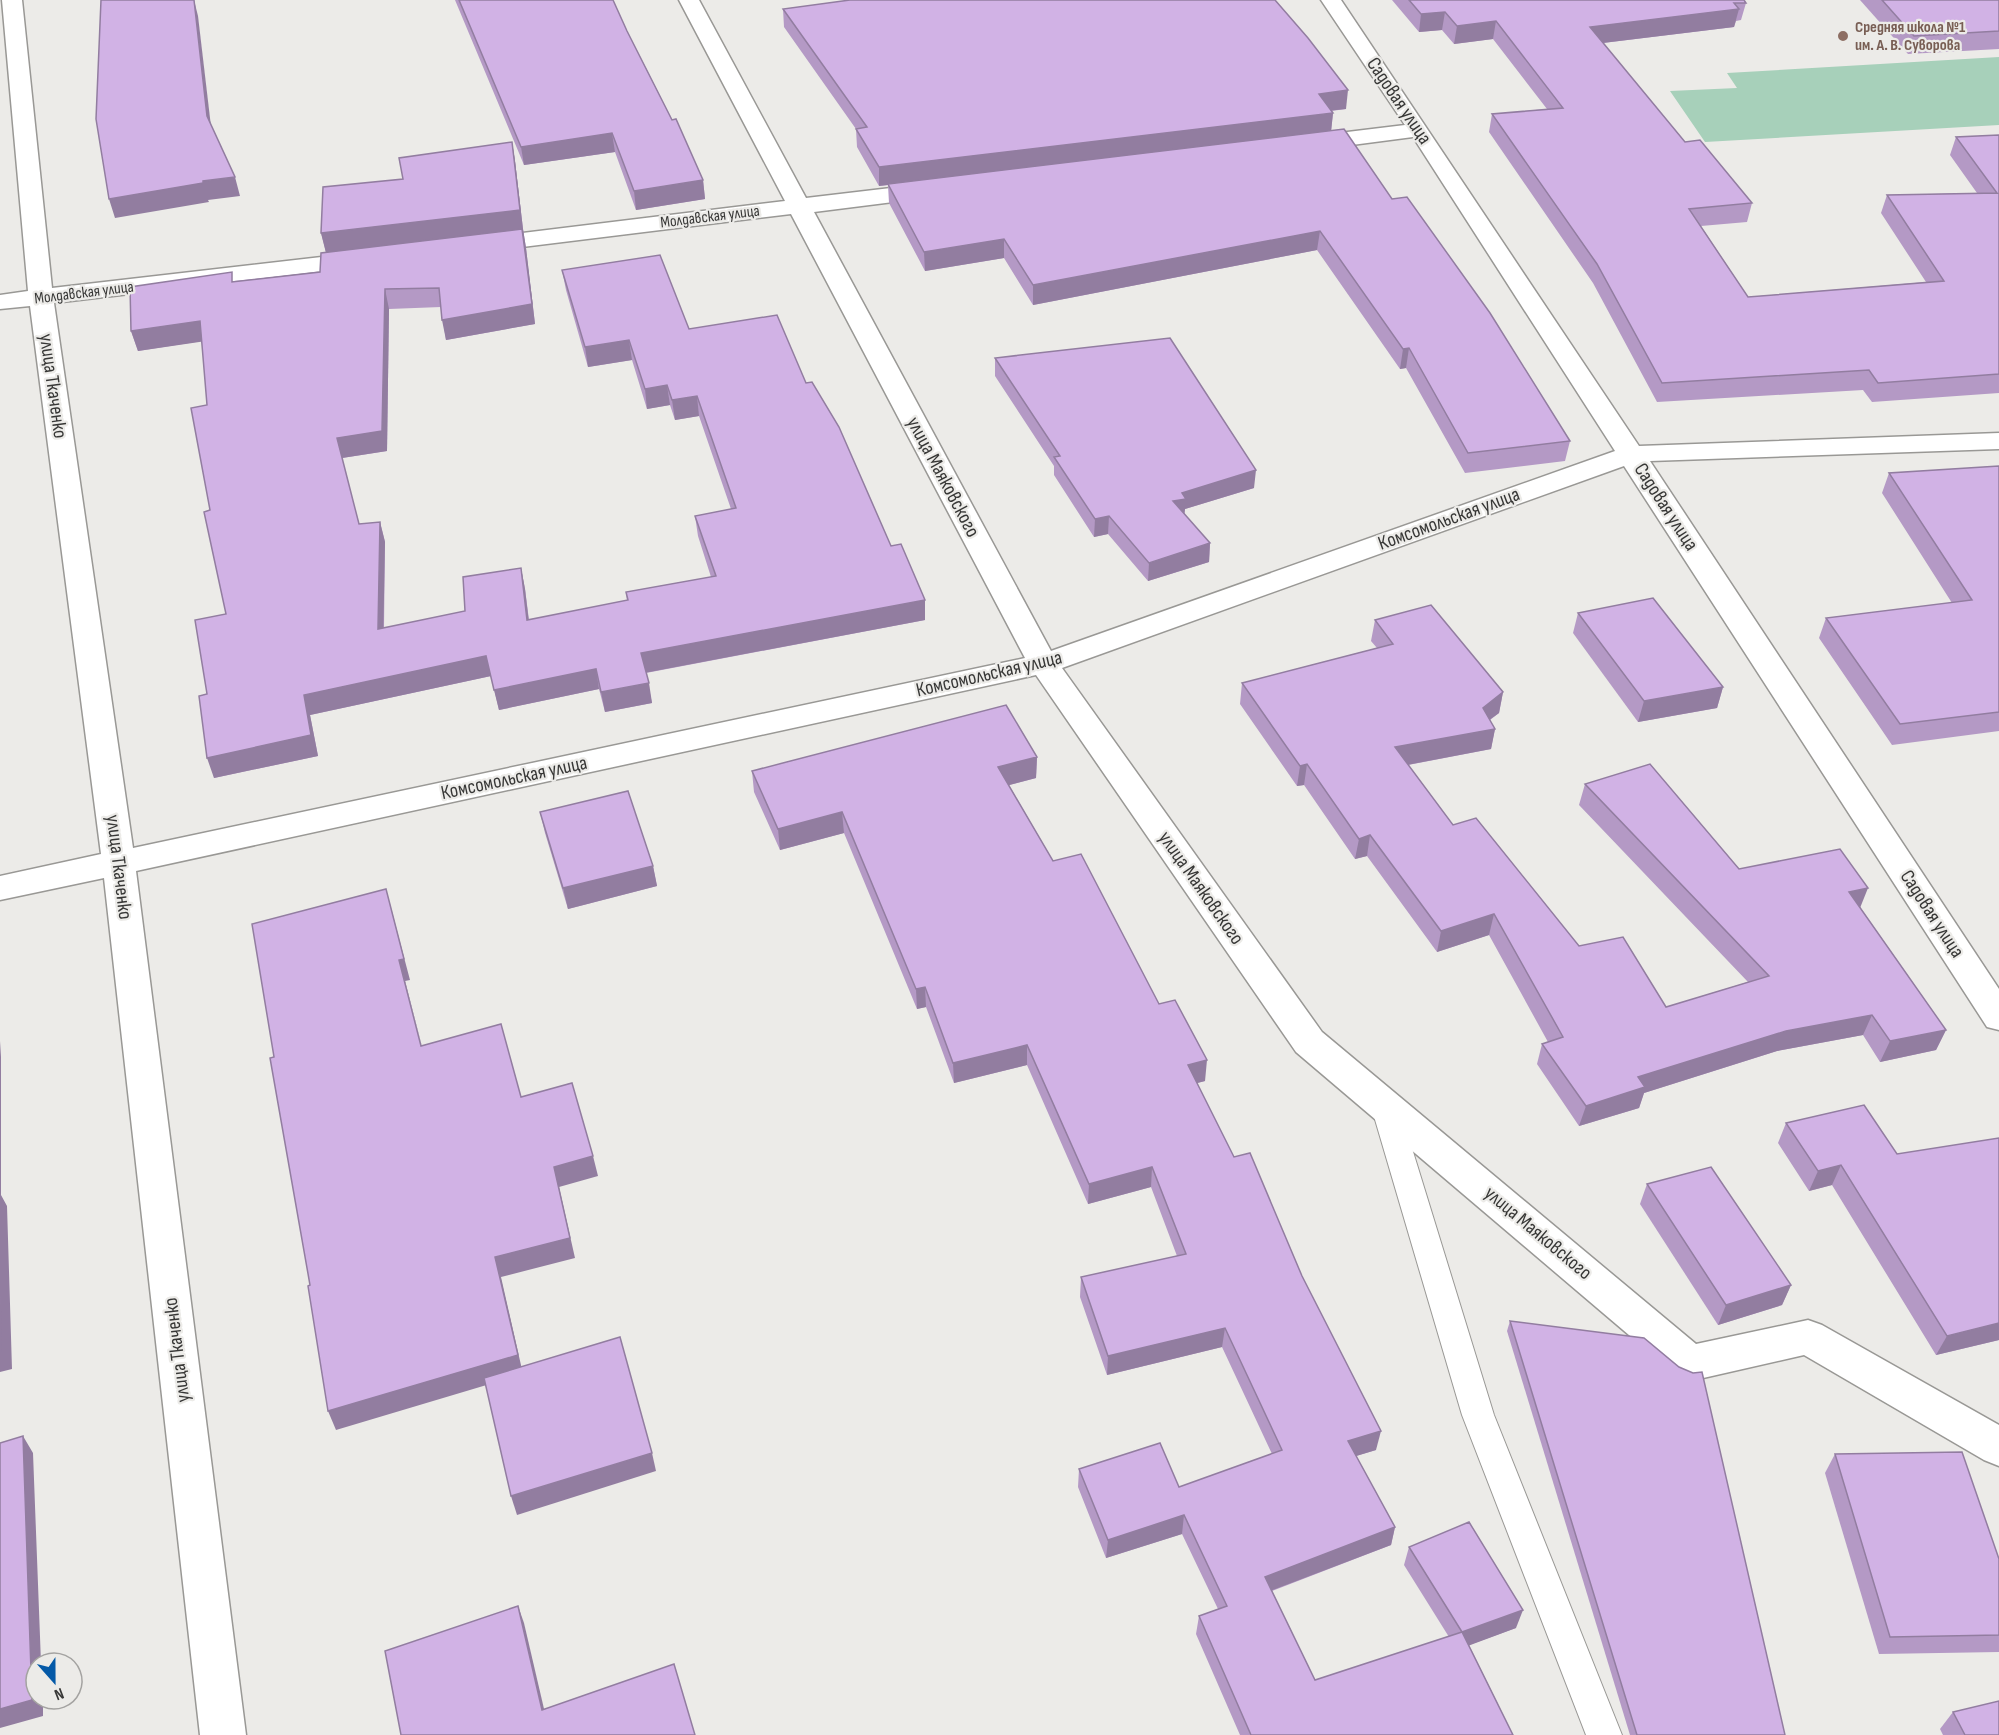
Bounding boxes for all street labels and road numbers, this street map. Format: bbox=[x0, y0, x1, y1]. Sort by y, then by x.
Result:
street label: Садовая улица bbox=[1361, 53, 1437, 149]
street label: Молдавская улица bbox=[659, 201, 761, 233]
street label: Молдавская улица bbox=[33, 277, 135, 309]
street label: улица Ткаченко bbox=[34, 332, 72, 440]
street label: улица Маяковского bbox=[901, 413, 985, 541]
street label: Садовая улица bbox=[1629, 459, 1703, 555]
street label: Комсомольская улица bbox=[1375, 482, 1523, 556]
street label: Комсомольская улица bbox=[914, 646, 1064, 702]
street label: Комсомольская улица bbox=[439, 751, 589, 805]
street label: улица Ткаченко bbox=[101, 813, 137, 921]
street label: улица Маяковского bbox=[1153, 827, 1249, 949]
street label: Садовая улица bbox=[1895, 866, 1969, 962]
street label: улица Маяковского bbox=[1479, 1181, 1597, 1285]
street label: улица Ткаченко bbox=[159, 1296, 195, 1404]

